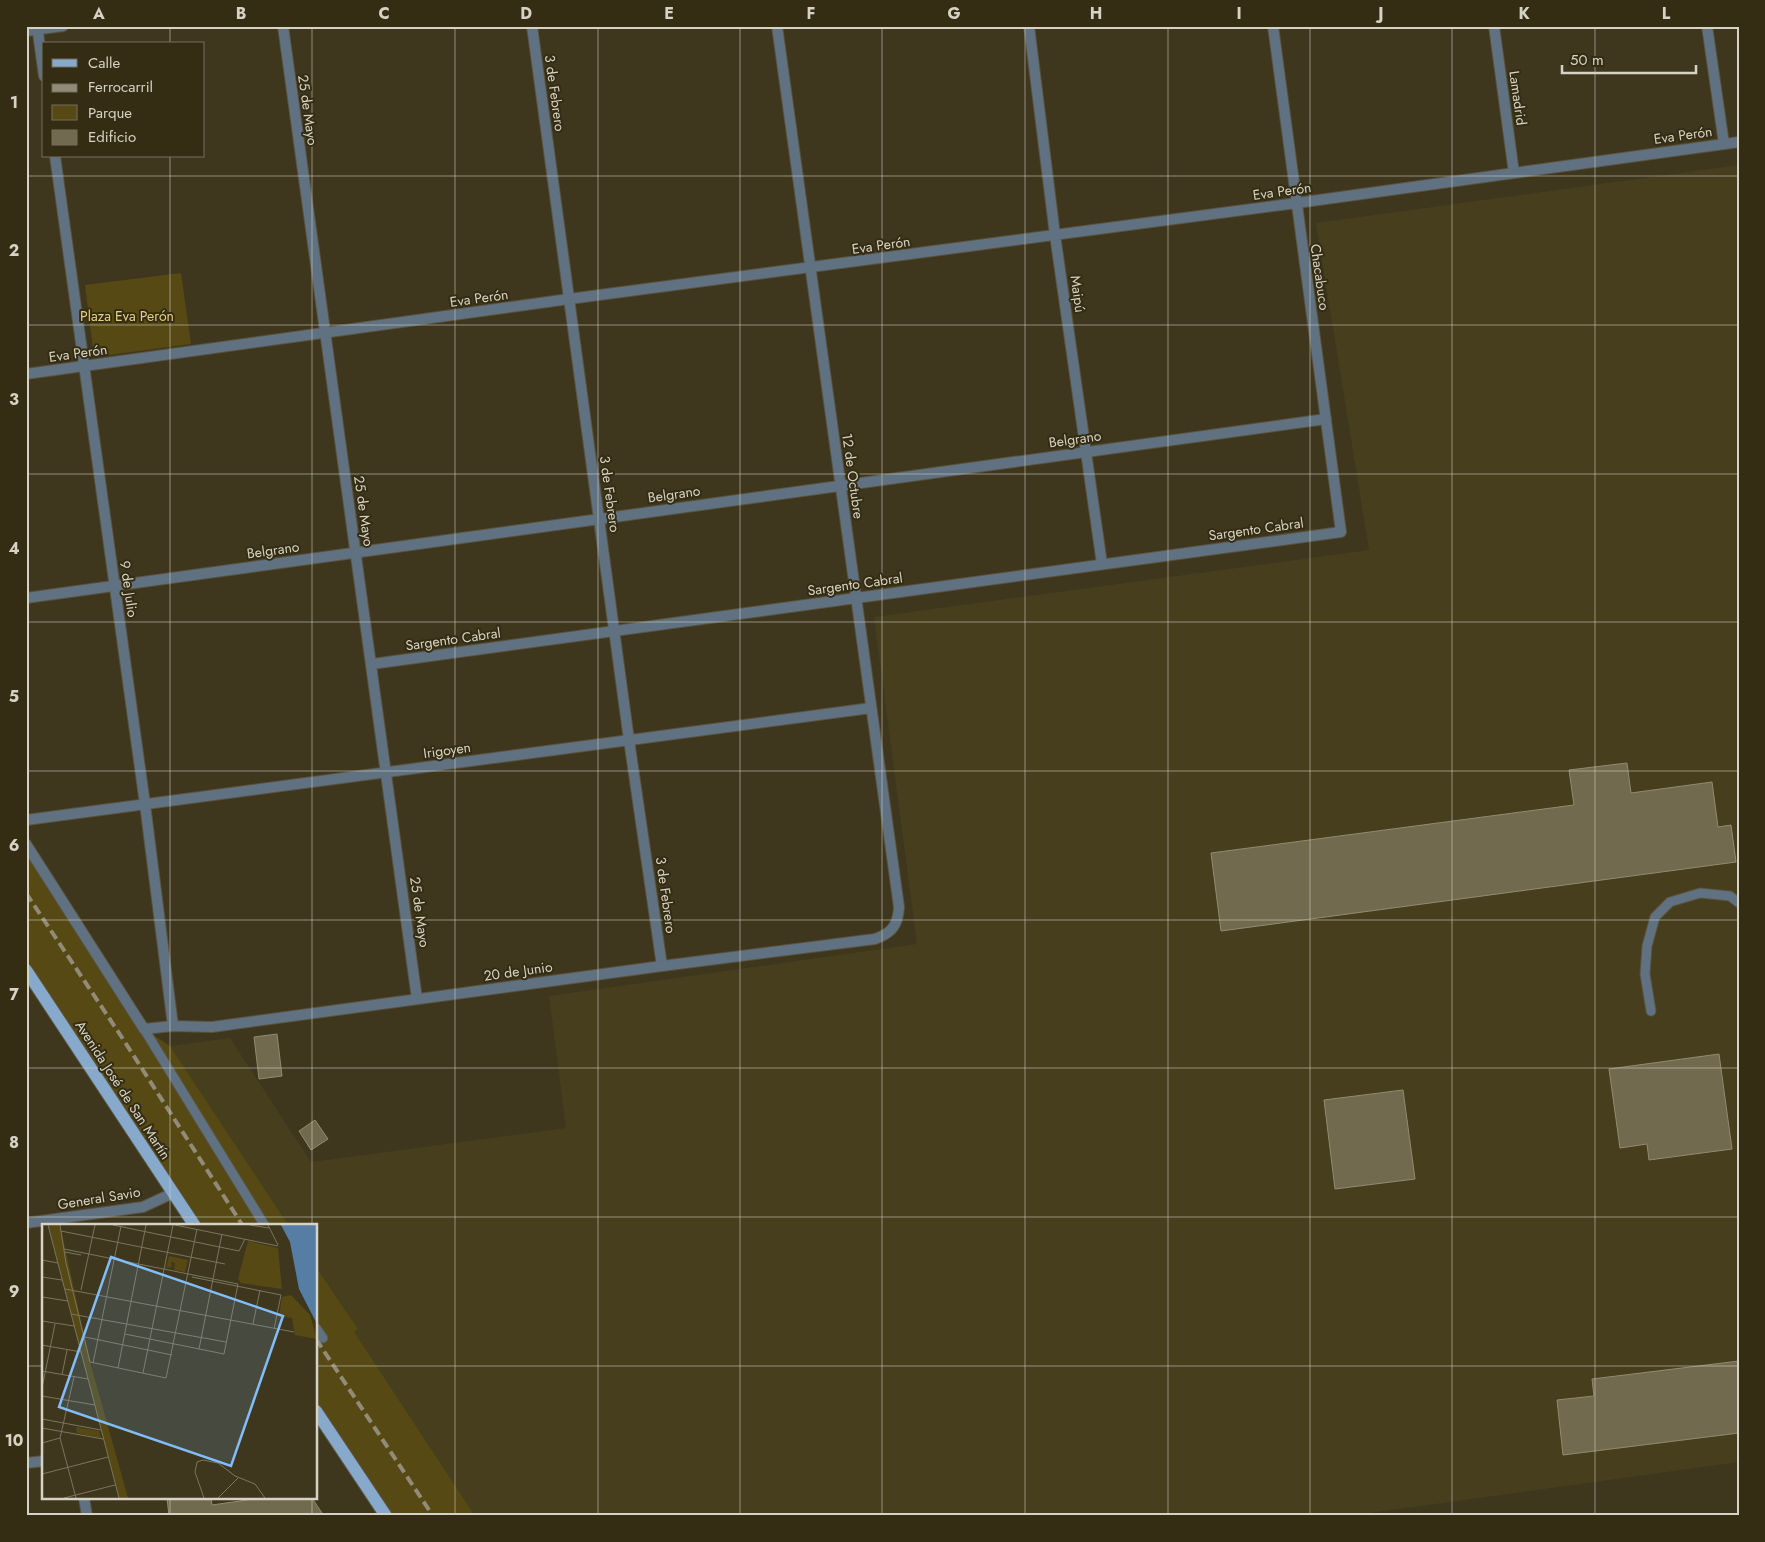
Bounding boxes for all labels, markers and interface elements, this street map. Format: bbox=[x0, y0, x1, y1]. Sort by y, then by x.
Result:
text: A bbox=[92, 2, 105, 25]
text: B bbox=[236, 2, 246, 25]
text: C bbox=[378, 2, 390, 25]
text: D bbox=[520, 2, 532, 25]
text: E bbox=[664, 2, 674, 25]
text: F bbox=[807, 2, 815, 25]
text: G bbox=[947, 2, 961, 25]
text: H bbox=[1090, 2, 1102, 25]
text: I bbox=[1236, 2, 1242, 25]
text: J bbox=[1375, 2, 1384, 25]
text: K bbox=[1518, 2, 1530, 25]
text: L bbox=[1662, 2, 1671, 25]
legend bbox=[42, 42, 205, 158]
scale bar bbox=[1562, 42, 1696, 74]
text: 50 m bbox=[1570, 49, 1604, 71]
text: Calle bbox=[88, 52, 120, 74]
street label: 3 de Febrero bbox=[540, 53, 570, 133]
street label: Lamadrid bbox=[1504, 69, 1532, 127]
street label: 25 de Mayo bbox=[293, 73, 323, 147]
text: Ferrocarril bbox=[88, 76, 153, 98]
text: 1 bbox=[10, 91, 18, 114]
text: Parque bbox=[88, 102, 132, 124]
street label: Eva Perón bbox=[1652, 121, 1714, 149]
text: Edificio bbox=[88, 126, 136, 148]
street label: Eva Perón bbox=[1251, 177, 1313, 205]
street label: Eva Perón bbox=[850, 231, 912, 259]
text: 2 bbox=[9, 239, 19, 262]
street label: Chacabuco bbox=[1305, 243, 1335, 312]
street label: Maipú bbox=[1066, 274, 1090, 314]
street label: Eva Perón bbox=[448, 284, 510, 312]
park label: Plaza Eva Perón bbox=[80, 306, 174, 326]
street label: Eva Perón bbox=[47, 339, 109, 367]
text: 3 bbox=[9, 388, 19, 411]
street label: Belgrano bbox=[1047, 425, 1103, 453]
street label: 12 de Octubre bbox=[837, 432, 869, 520]
street label: 3 de Febrero bbox=[595, 454, 625, 534]
street label: 25 de Mayo bbox=[349, 474, 379, 548]
street label: Belgrano bbox=[646, 480, 702, 508]
street label: Sargento Cabral bbox=[1207, 512, 1305, 546]
street label: Belgrano bbox=[245, 536, 301, 564]
text: 4 bbox=[8, 537, 20, 560]
street label: 9 de Julio bbox=[115, 559, 143, 619]
street label: Sargento Cabral bbox=[806, 567, 904, 601]
street label: Sargento Cabral bbox=[404, 622, 502, 656]
text: 5 bbox=[9, 685, 19, 708]
street label: Irigoyen bbox=[422, 737, 472, 763]
text: 6 bbox=[9, 834, 19, 857]
street label: 3 de Febrero bbox=[651, 855, 681, 935]
street label: 25 de Mayo bbox=[405, 875, 435, 949]
street label: 20 de Junio bbox=[482, 956, 554, 986]
text: 7 bbox=[9, 983, 19, 1006]
street label: Avenida José de San Martín bbox=[70, 1017, 176, 1163]
text: 8 bbox=[9, 1131, 19, 1154]
street label: General Savio bbox=[56, 1182, 142, 1214]
inset map bbox=[42, 1224, 318, 1500]
text: 9 bbox=[9, 1280, 19, 1303]
text: 10 bbox=[5, 1429, 23, 1452]

